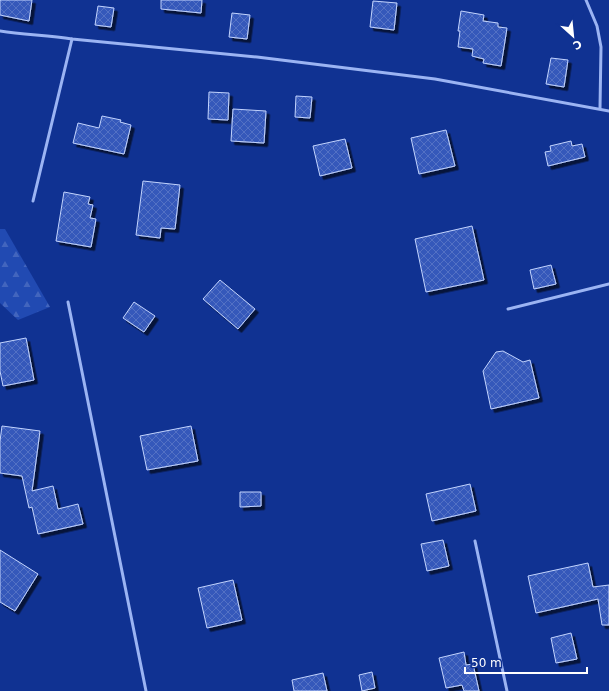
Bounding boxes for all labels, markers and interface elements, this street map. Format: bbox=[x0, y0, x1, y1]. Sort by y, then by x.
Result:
north arrow bbox=[553, 16, 593, 56]
text: С bbox=[571, 37, 584, 52]
scale bar bbox=[465, 649, 587, 675]
text: 50 m bbox=[471, 656, 502, 670]

